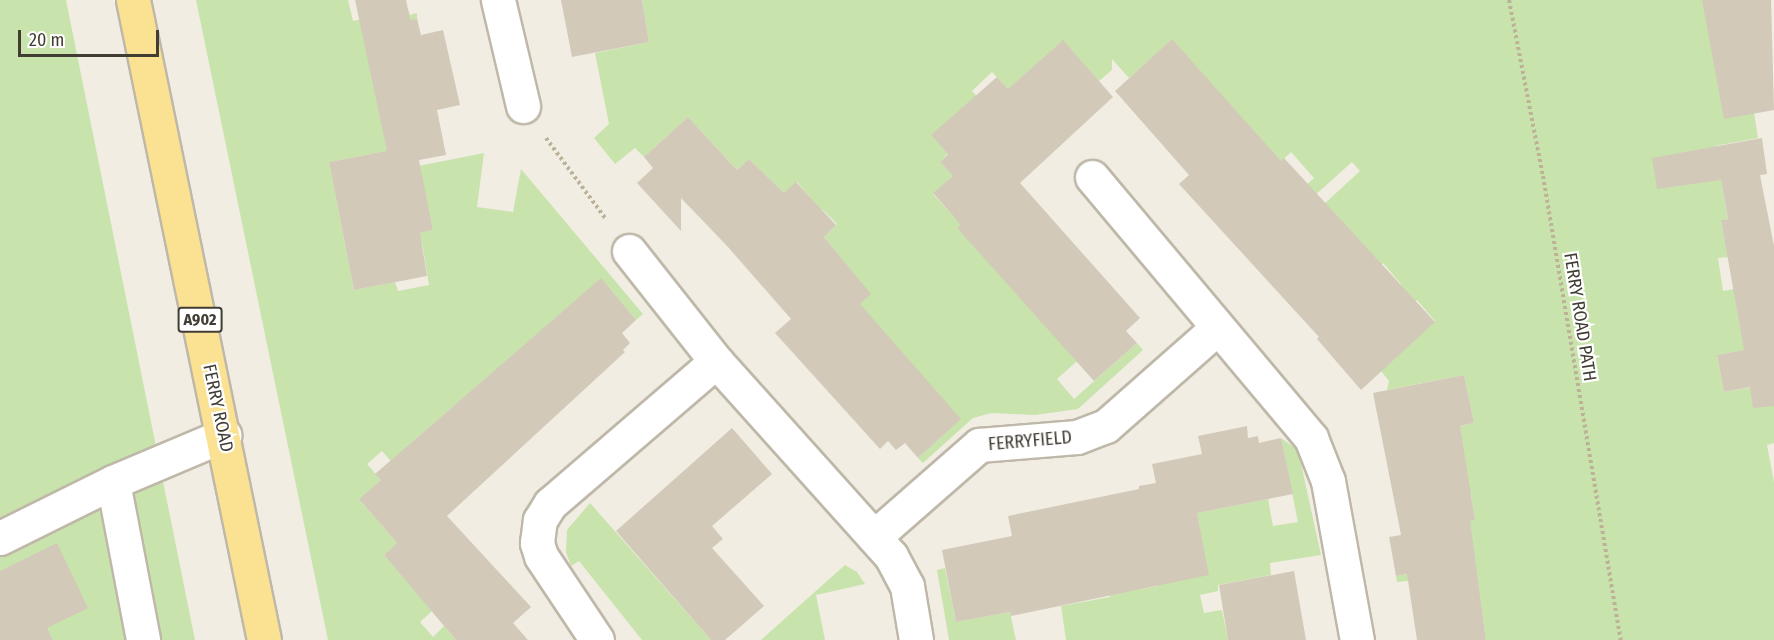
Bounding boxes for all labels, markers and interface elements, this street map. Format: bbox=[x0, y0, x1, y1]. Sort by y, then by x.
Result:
scale bar bbox=[21, 18, 162, 56]
text: 20 m bbox=[29, 29, 64, 51]
street label: FERRY ROAD PATH bbox=[1559, 251, 1601, 383]
road number: A902 bbox=[178, 307, 222, 333]
street label: FERRY ROAD bbox=[198, 362, 238, 454]
street label: FERRYFIELD bbox=[987, 427, 1073, 455]

